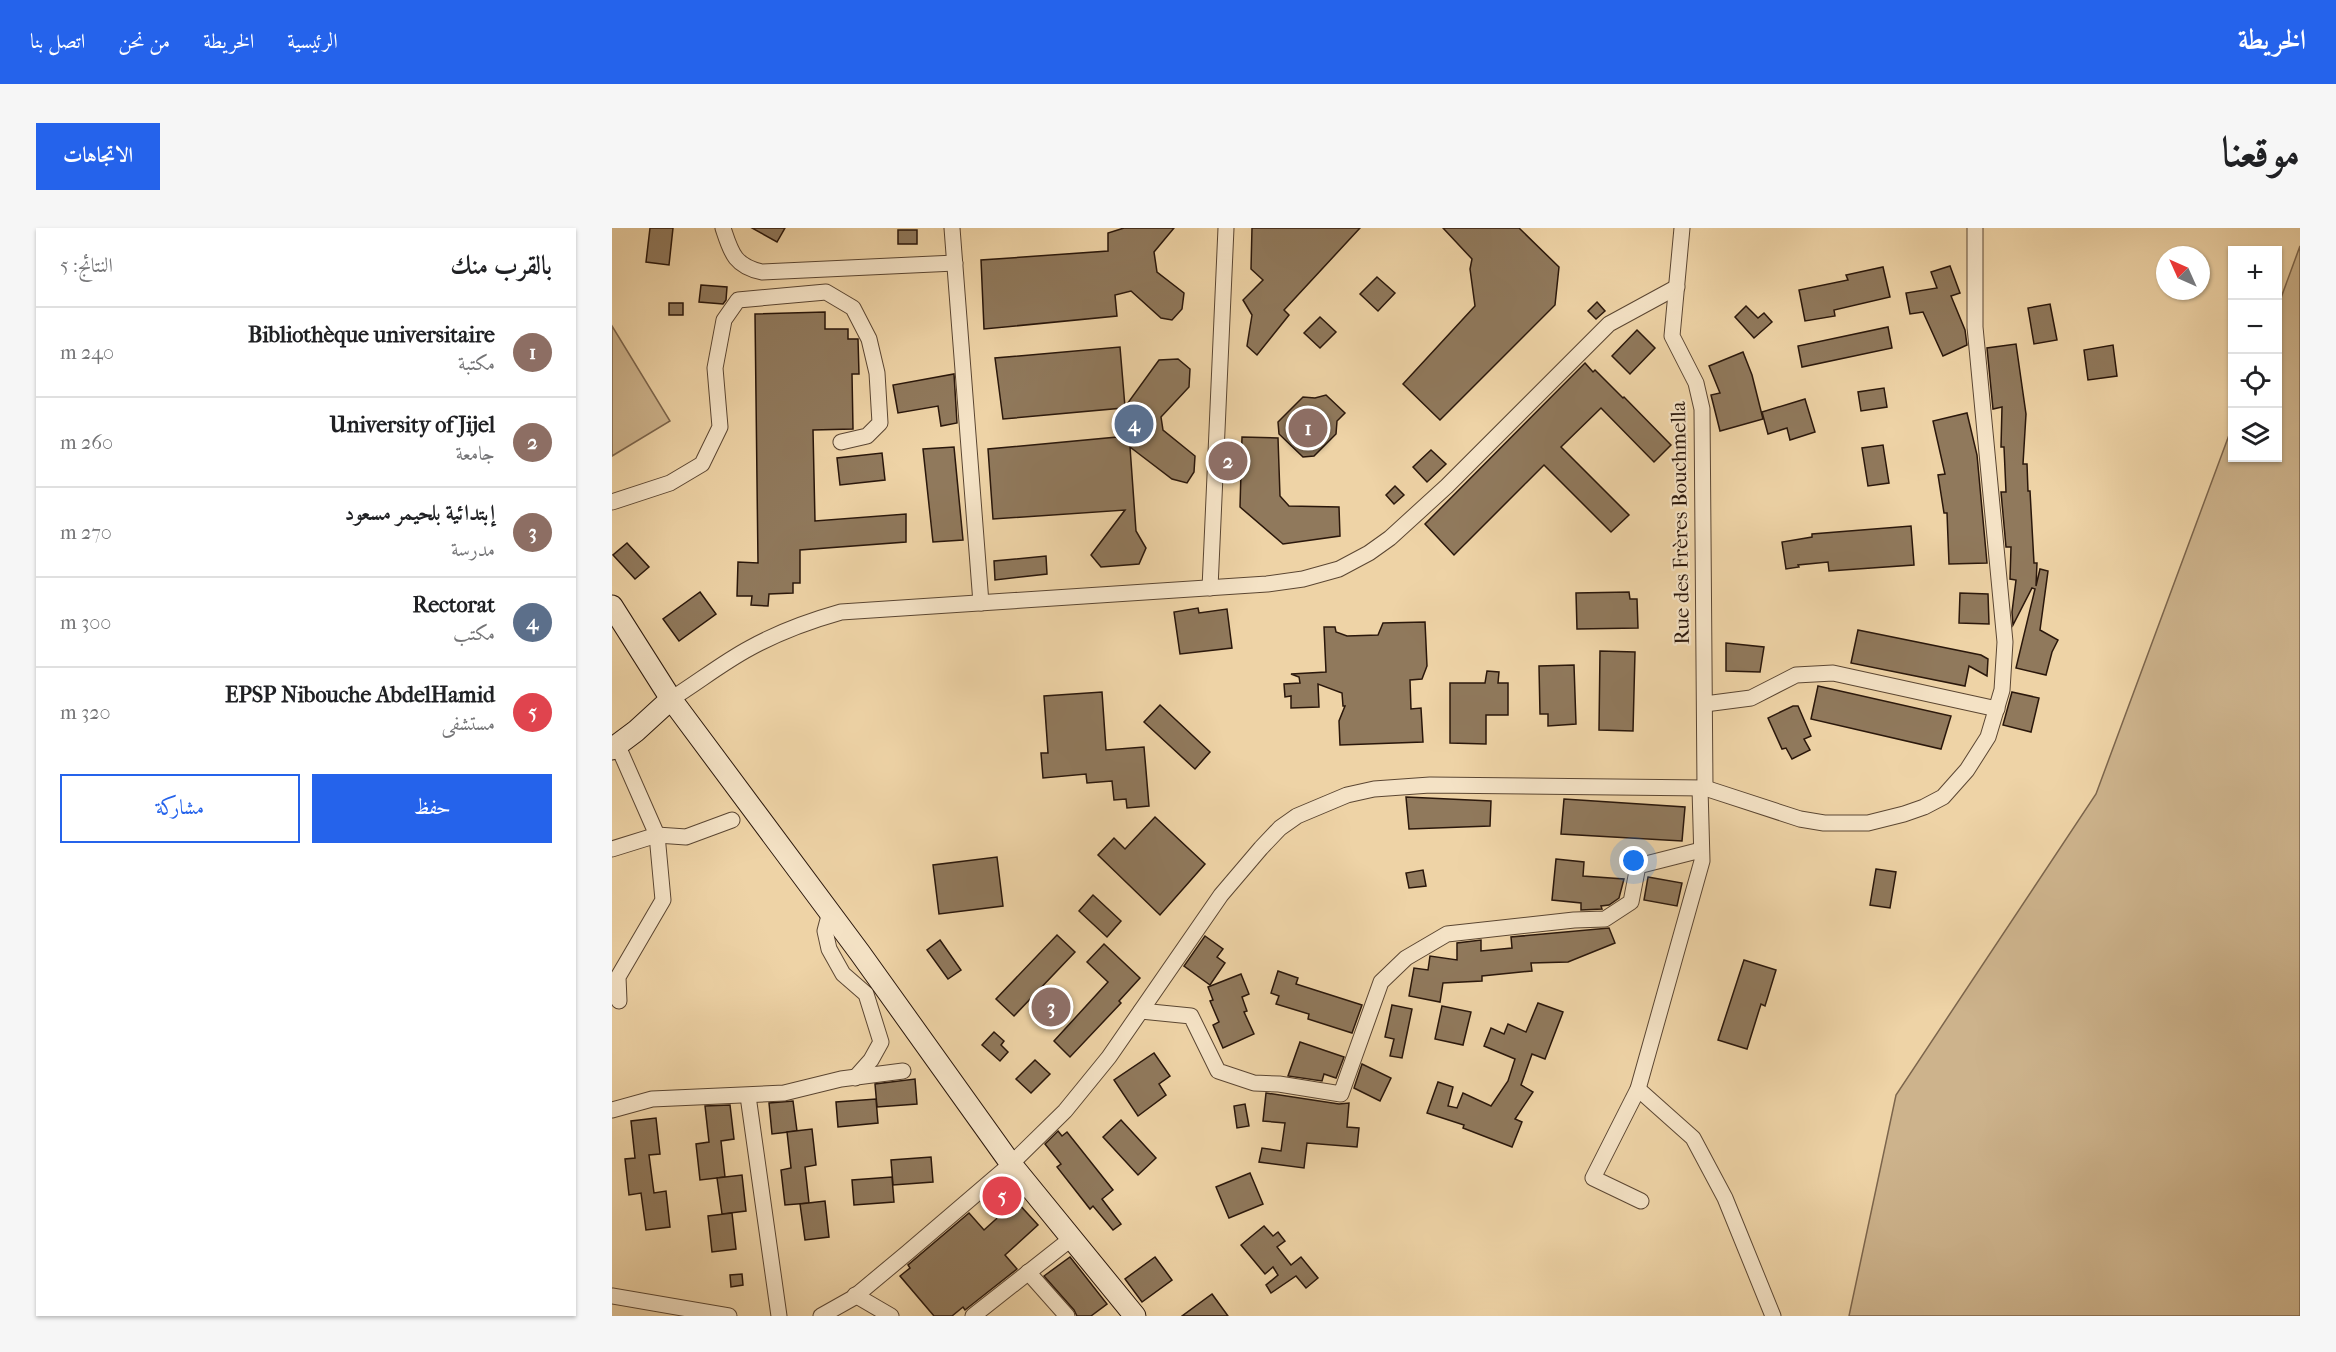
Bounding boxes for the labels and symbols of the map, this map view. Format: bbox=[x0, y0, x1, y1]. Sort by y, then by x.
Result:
north arrow bbox=[2156, 246, 2210, 300]
street label: Rue des Frères Bouchmella bbox=[1666, 401, 1694, 645]
pin: 4 bbox=[1114, 402, 1154, 446]
pin: 1 bbox=[1288, 406, 1328, 450]
pin: 2 bbox=[1208, 438, 1248, 484]
your location bbox=[1619, 846, 1648, 875]
pin: 3 bbox=[1032, 984, 1070, 1030]
pin: 5 bbox=[982, 1174, 1022, 1218]

